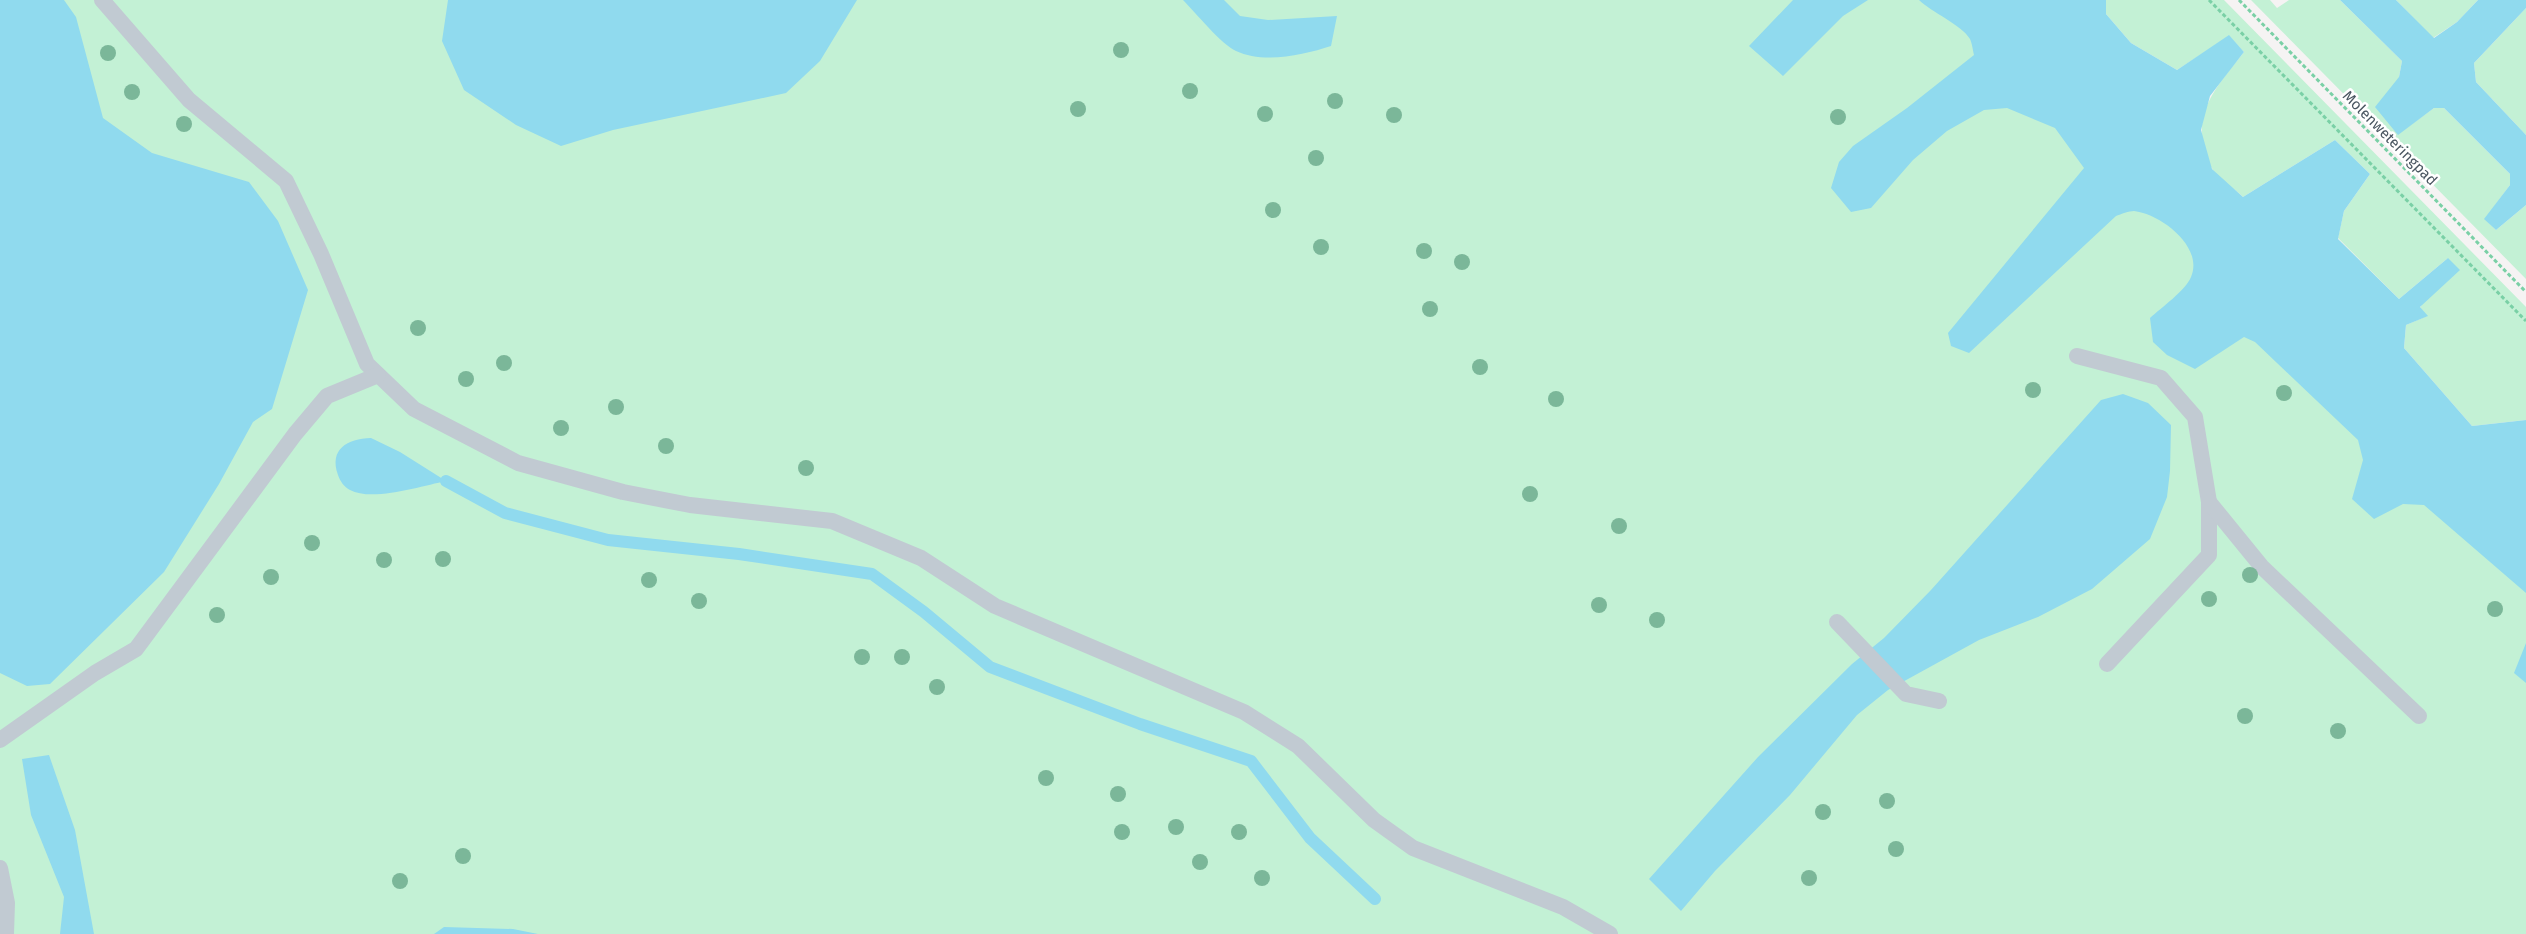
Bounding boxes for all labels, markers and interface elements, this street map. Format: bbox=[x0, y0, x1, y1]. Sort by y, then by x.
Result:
street label: Molenweteringpad bbox=[2339, 87, 2441, 189]

